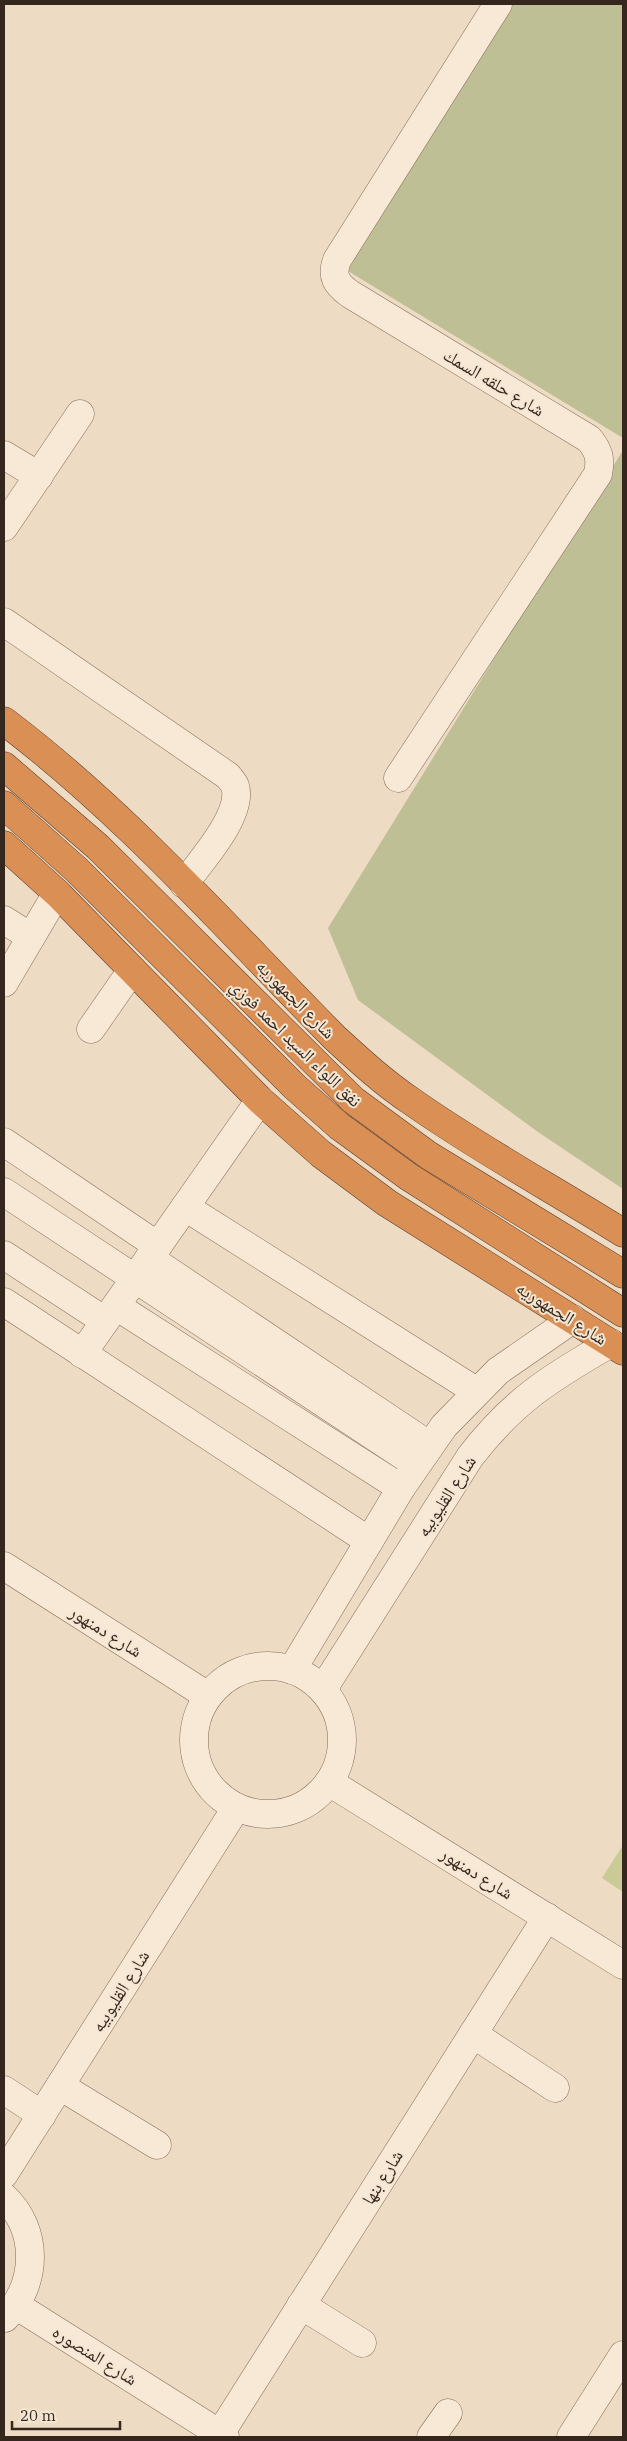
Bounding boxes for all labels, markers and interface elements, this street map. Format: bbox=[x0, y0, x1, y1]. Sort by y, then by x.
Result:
street label: شارع حلقه السمك bbox=[439, 343, 549, 421]
street label: شارع الجمهوريه bbox=[252, 955, 340, 1043]
street label: نفق اللواء السيد احمد فوزي bbox=[223, 974, 367, 1114]
street label: شارع الجمهوريه bbox=[512, 1276, 612, 1350]
street label: شارع القليوبيه bbox=[411, 1451, 481, 1541]
street label: شارع دمنهور bbox=[64, 1599, 147, 1662]
street label: شارع دمنهور bbox=[435, 1841, 518, 1904]
street label: شارع القليوبيه bbox=[86, 1946, 154, 2036]
street label: شارع بنها bbox=[356, 2145, 408, 2209]
street label: شارع المنصوره bbox=[48, 2320, 142, 2390]
scale bar bbox=[12, 2398, 120, 2430]
text: 20 m bbox=[20, 2406, 56, 2425]

